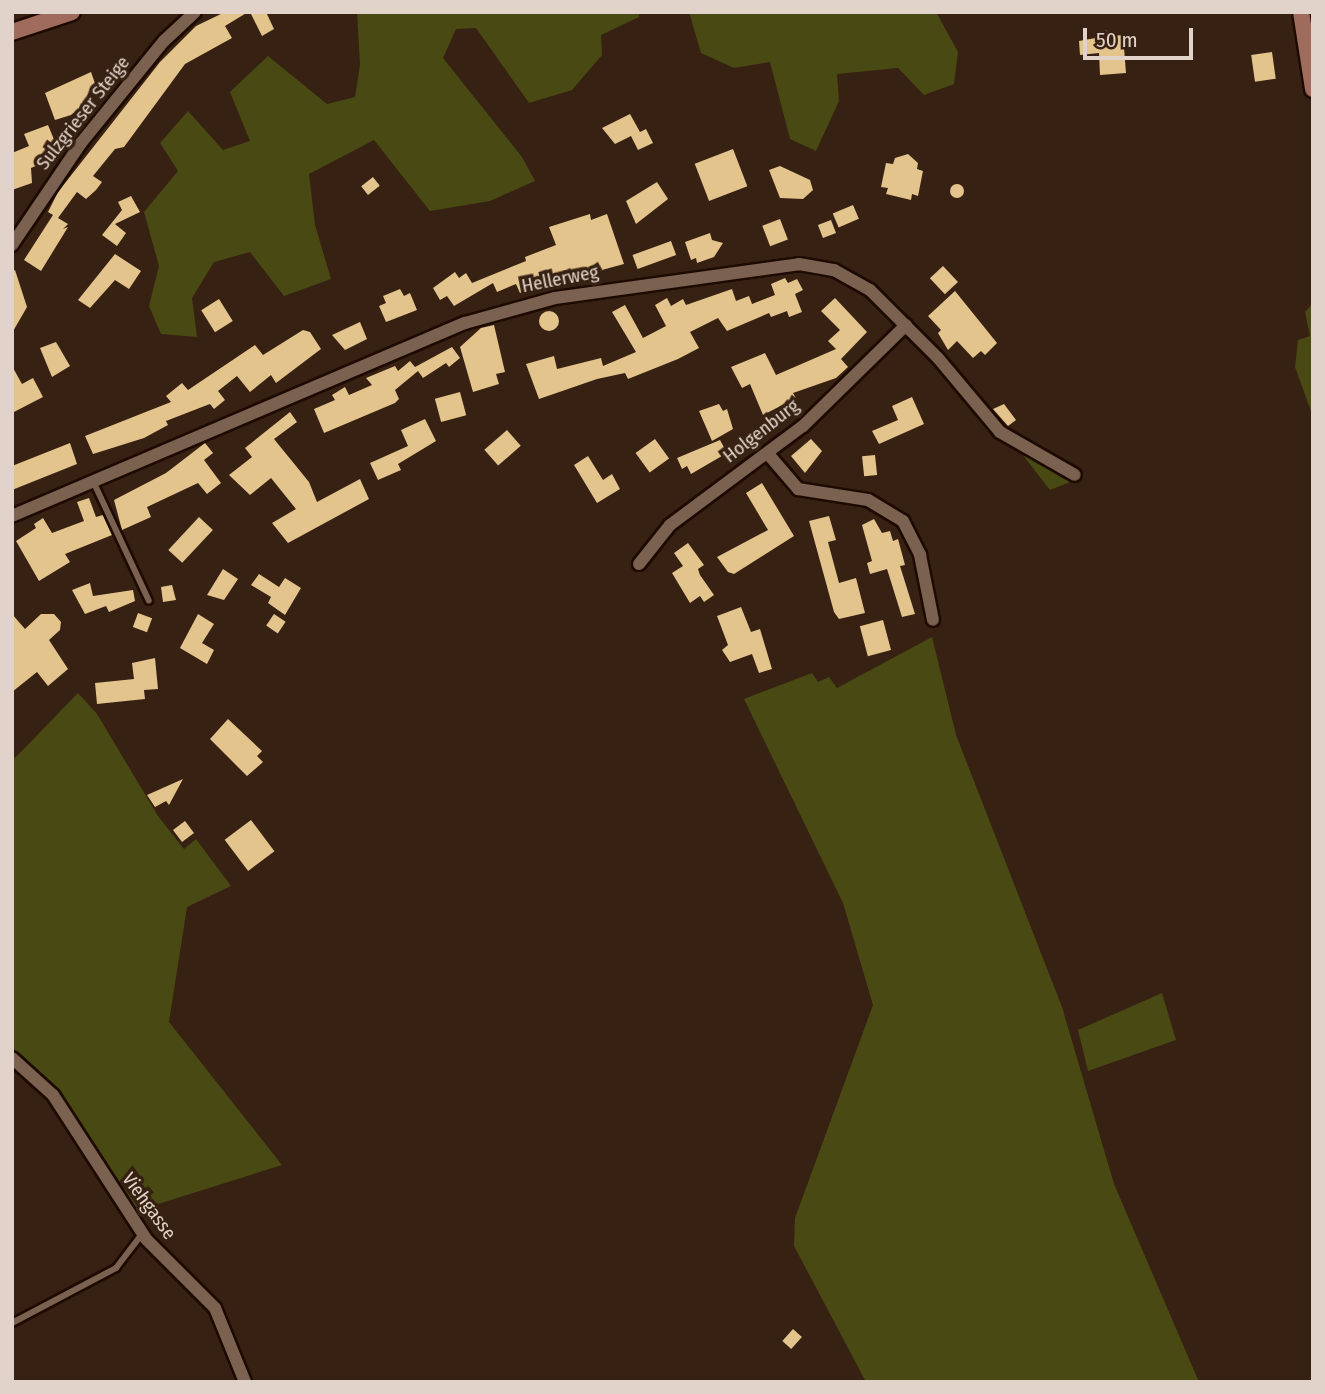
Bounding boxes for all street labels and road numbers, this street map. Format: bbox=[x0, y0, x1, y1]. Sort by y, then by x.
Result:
street label: Sulzgrieser Steige bbox=[32, 52, 134, 174]
street label: Hellerweg bbox=[520, 260, 600, 298]
street label: Holgenburg bbox=[719, 394, 803, 468]
street label: Viehgasse bbox=[117, 1168, 181, 1244]

